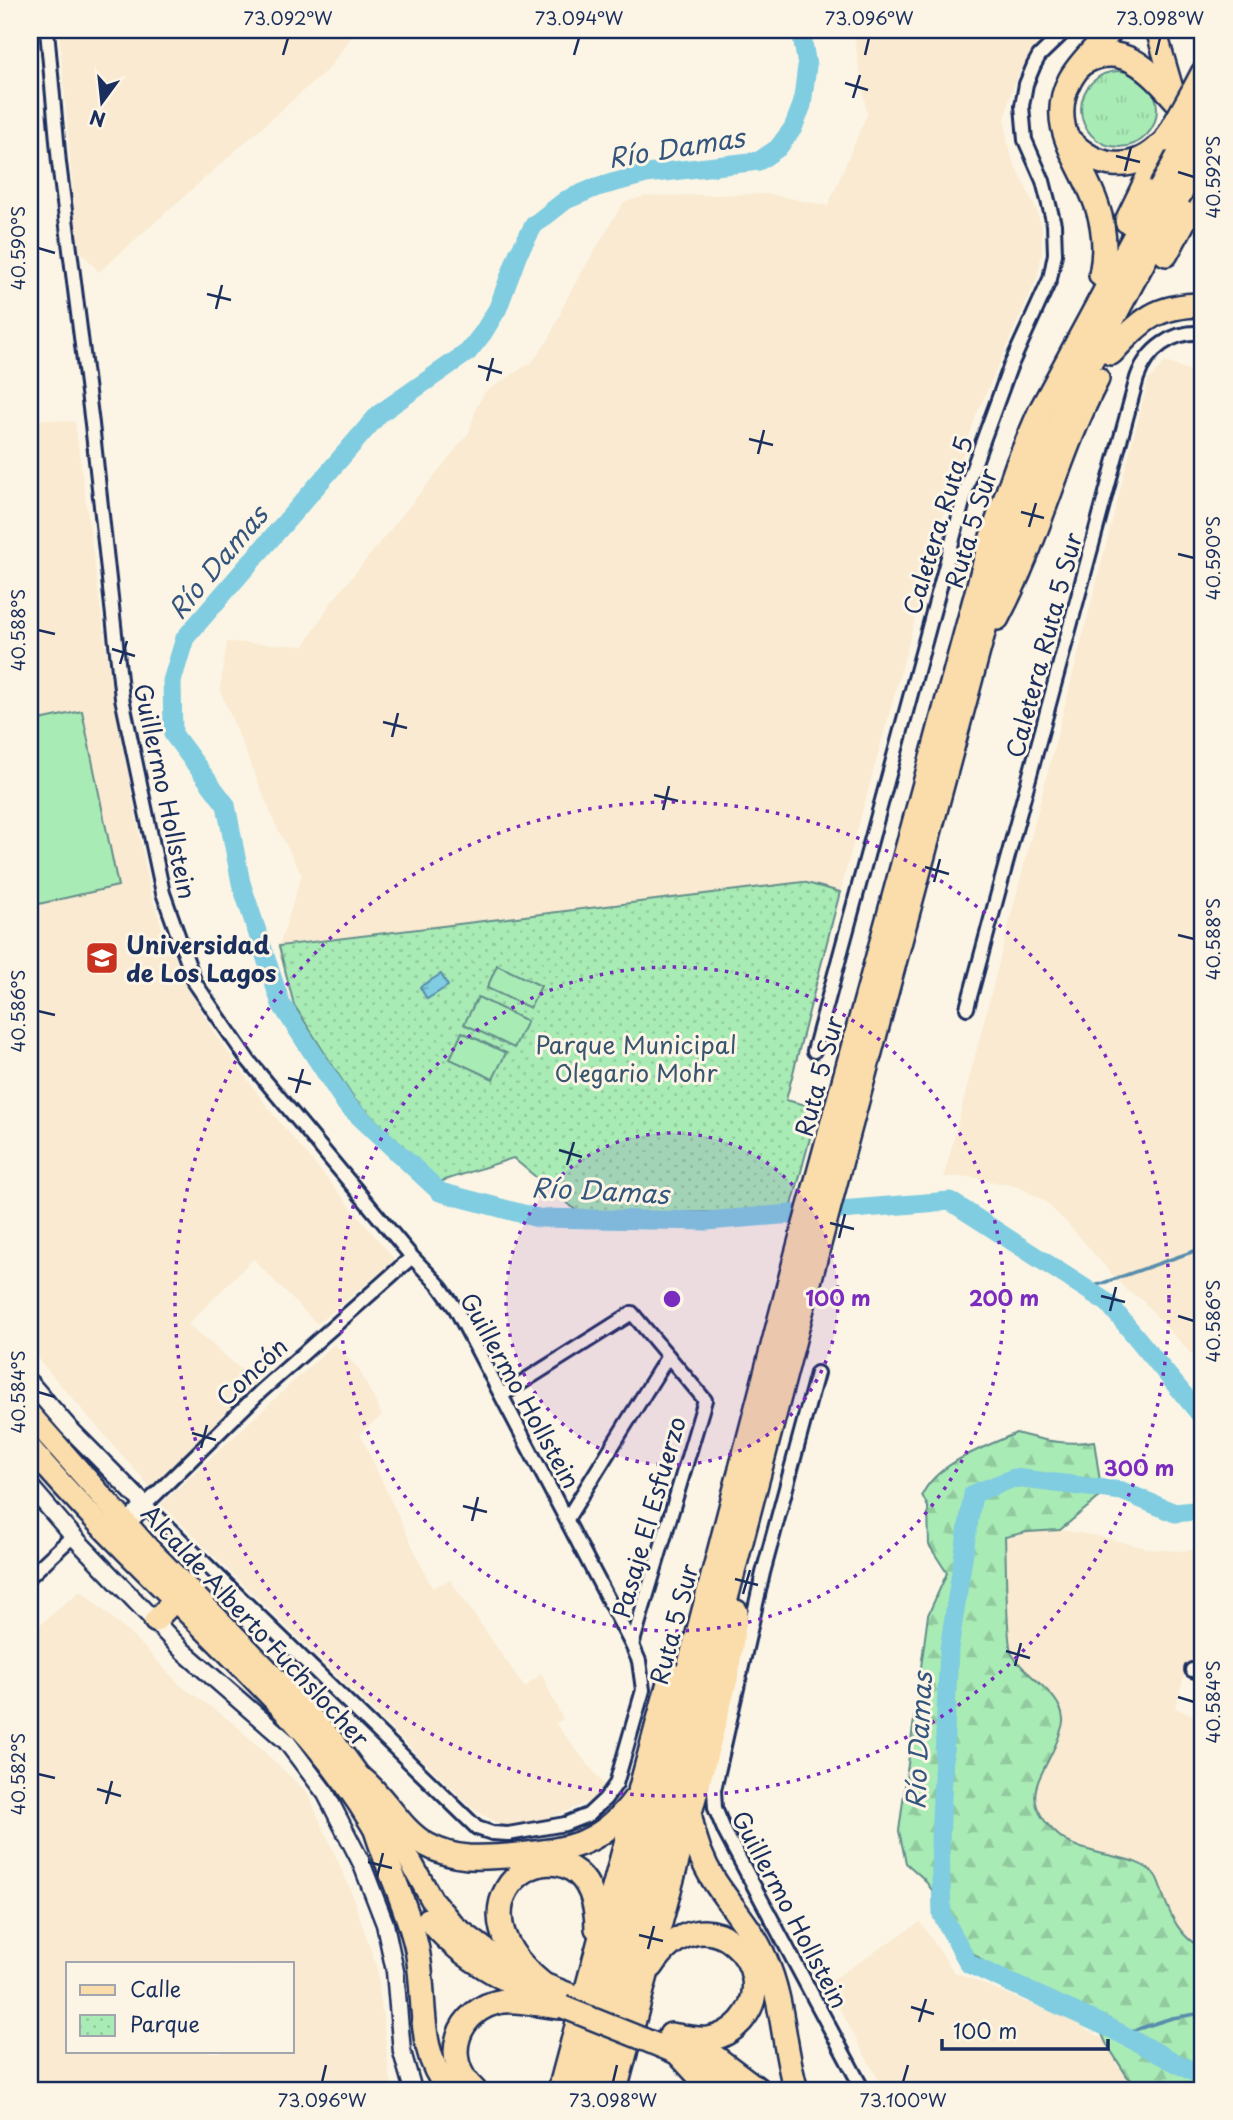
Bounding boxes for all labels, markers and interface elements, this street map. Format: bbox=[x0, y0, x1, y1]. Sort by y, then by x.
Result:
text: 73.092°W bbox=[244, 4, 333, 31]
text: 73.094°W bbox=[535, 4, 624, 31]
text: 73.096°W bbox=[825, 4, 914, 31]
text: 73.098°W bbox=[1116, 4, 1205, 31]
north arrow bbox=[66, 66, 136, 136]
text: N bbox=[86, 104, 108, 135]
water label: Río Damas bbox=[605, 117, 750, 177]
text: 40.592°S bbox=[1199, 135, 1226, 219]
text: 40.590°S bbox=[4, 206, 31, 290]
street label: Caletera Ruta 5 bbox=[893, 431, 981, 619]
street label: Ruta 5 Sur bbox=[935, 463, 1006, 592]
water label: Río Damas bbox=[158, 495, 278, 627]
text: 40.590°S bbox=[1199, 516, 1226, 600]
street label: Caletera Ruta 5 Sur bbox=[996, 528, 1091, 762]
text: 40.588°S bbox=[4, 589, 31, 671]
street label: Guillermo Hollstein bbox=[126, 680, 206, 902]
text: 40.588°S bbox=[1199, 898, 1226, 980]
place label: Universidad de Los Lagos bbox=[126, 926, 277, 990]
school or university icon: Universidad de Los Lagos bbox=[83, 939, 121, 977]
text: 40.586°S bbox=[4, 969, 31, 1053]
street label: Ruta 5 Sur bbox=[785, 1011, 852, 1140]
park label: Parque Municipal Olegario Mohr bbox=[535, 1026, 737, 1090]
water label: Río Damas bbox=[530, 1167, 673, 1213]
text: 40.586°S bbox=[1199, 1279, 1226, 1363]
text: 100 m bbox=[805, 1281, 871, 1313]
text: 200 m bbox=[969, 1281, 1039, 1313]
street label: Guillermo Hollstein bbox=[452, 1285, 590, 1495]
centre of rings bbox=[660, 1287, 684, 1311]
street label: Concón bbox=[207, 1328, 295, 1414]
text: 40.584°S bbox=[4, 1350, 31, 1434]
street label: Pasaje El Esfuerzo bbox=[602, 1412, 694, 1622]
text: 300 m bbox=[1104, 1451, 1174, 1483]
street label: Alcalde Alberto Fuchslocher bbox=[134, 1496, 379, 1755]
street label: Ruta 5 Sur bbox=[640, 1559, 707, 1688]
text: 40.584°S bbox=[1199, 1660, 1226, 1744]
water label: Río Damas bbox=[895, 1668, 941, 1811]
text: 40.582°S bbox=[4, 1733, 31, 1815]
street label: Guillermo Hollstein bbox=[724, 1804, 858, 2014]
legend bbox=[66, 1962, 294, 2054]
text: Calle bbox=[130, 1972, 181, 2004]
text: Parque bbox=[130, 2007, 200, 2039]
scale bar bbox=[942, 2008, 1109, 2052]
text: 100 m bbox=[953, 2014, 1017, 2046]
text: 73.096°W bbox=[278, 2086, 367, 2113]
text: 73.098°W bbox=[569, 2086, 658, 2113]
text: 73.100°W bbox=[860, 2086, 947, 2113]

